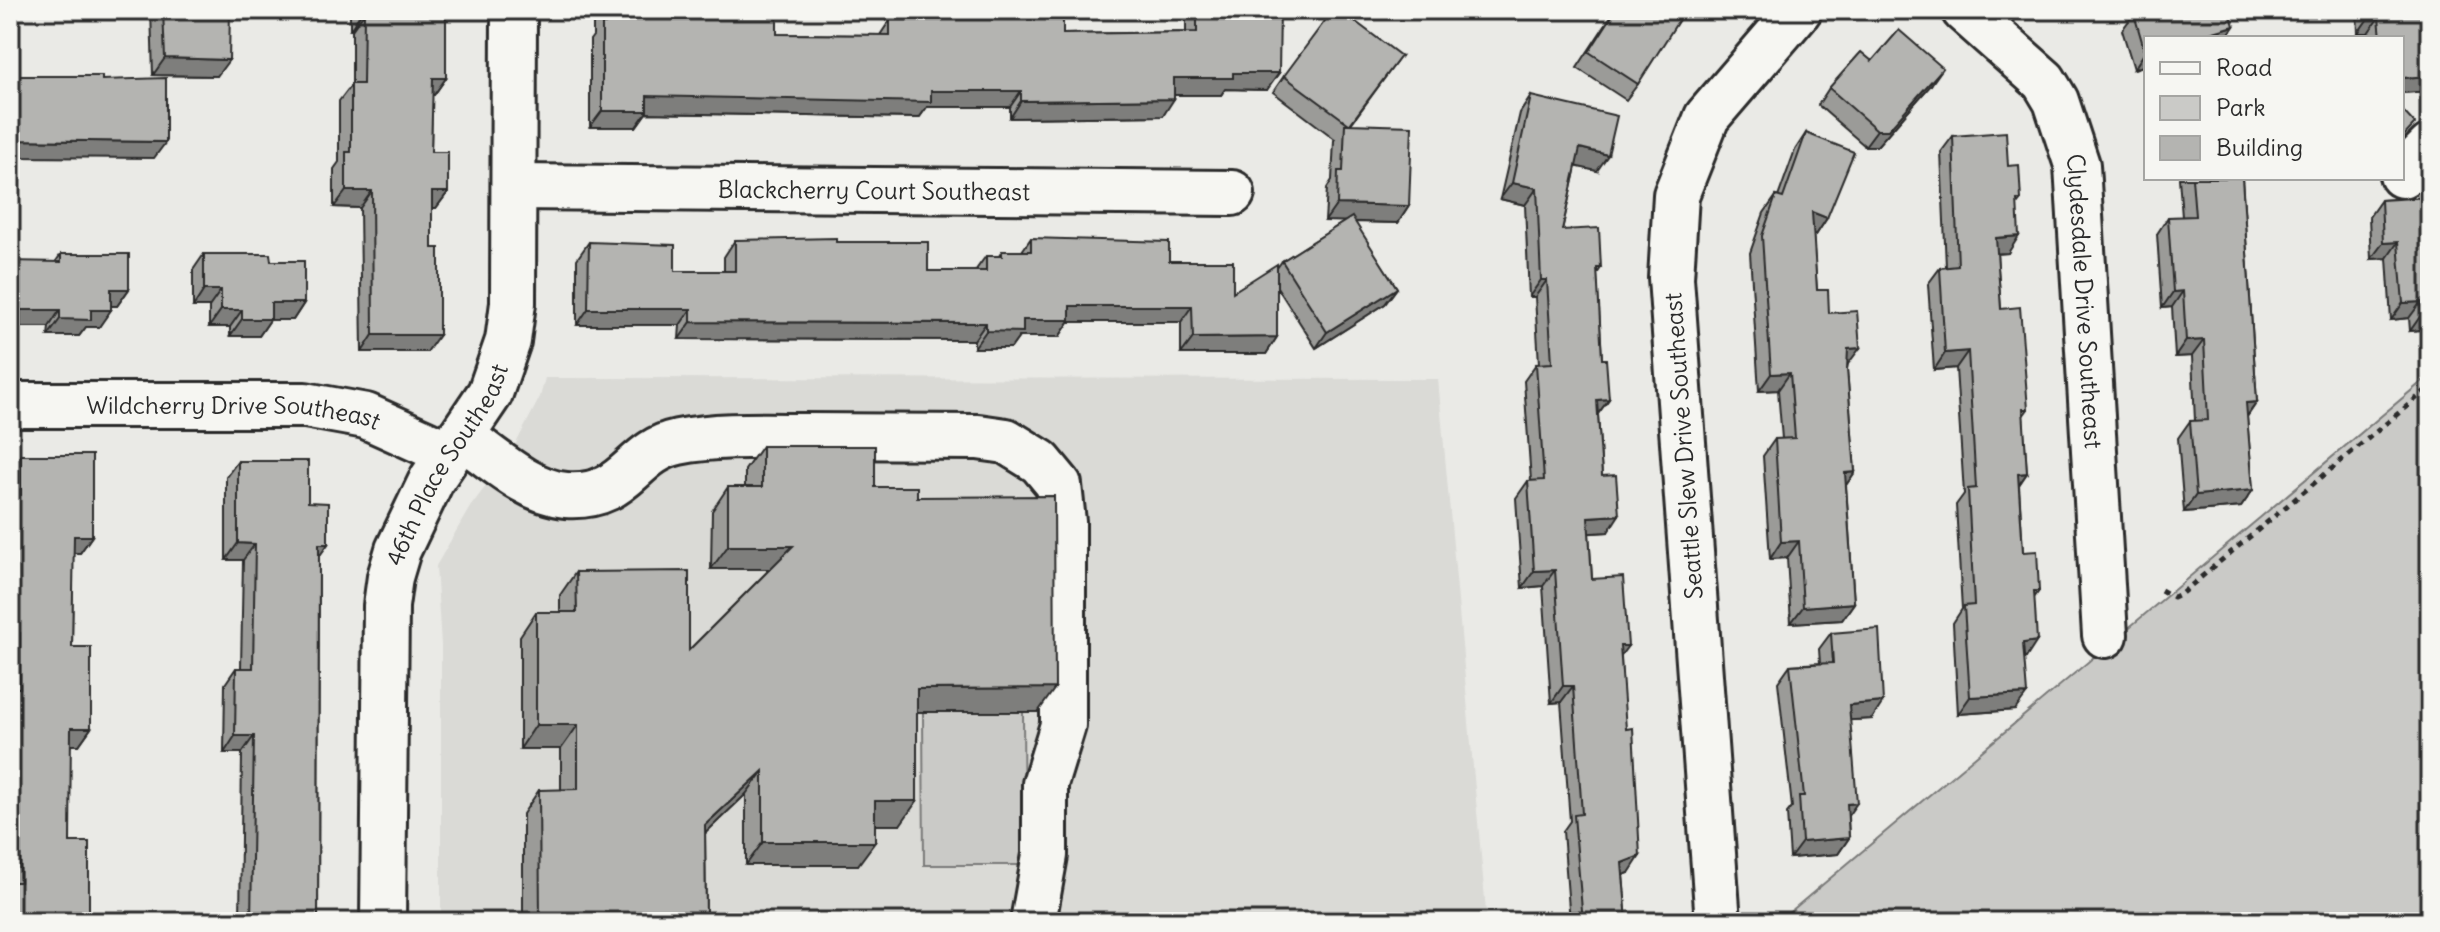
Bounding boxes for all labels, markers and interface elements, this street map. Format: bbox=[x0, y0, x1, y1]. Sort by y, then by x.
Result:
legend bbox=[2144, 36, 2404, 180]
text: Road bbox=[2216, 52, 2272, 82]
text: Park bbox=[2216, 92, 2266, 122]
text: Building bbox=[2216, 132, 2303, 162]
street label: Clydesdale Drive Southeast bbox=[2059, 149, 2109, 450]
street label: Blackcherry Court Southeast bbox=[718, 174, 1030, 206]
street label: Seattle Slew Drive Southeast bbox=[1657, 292, 1709, 600]
street label: 46th Place Southeast bbox=[379, 360, 514, 569]
street label: Wildcherry Drive Southeast bbox=[86, 389, 386, 436]

